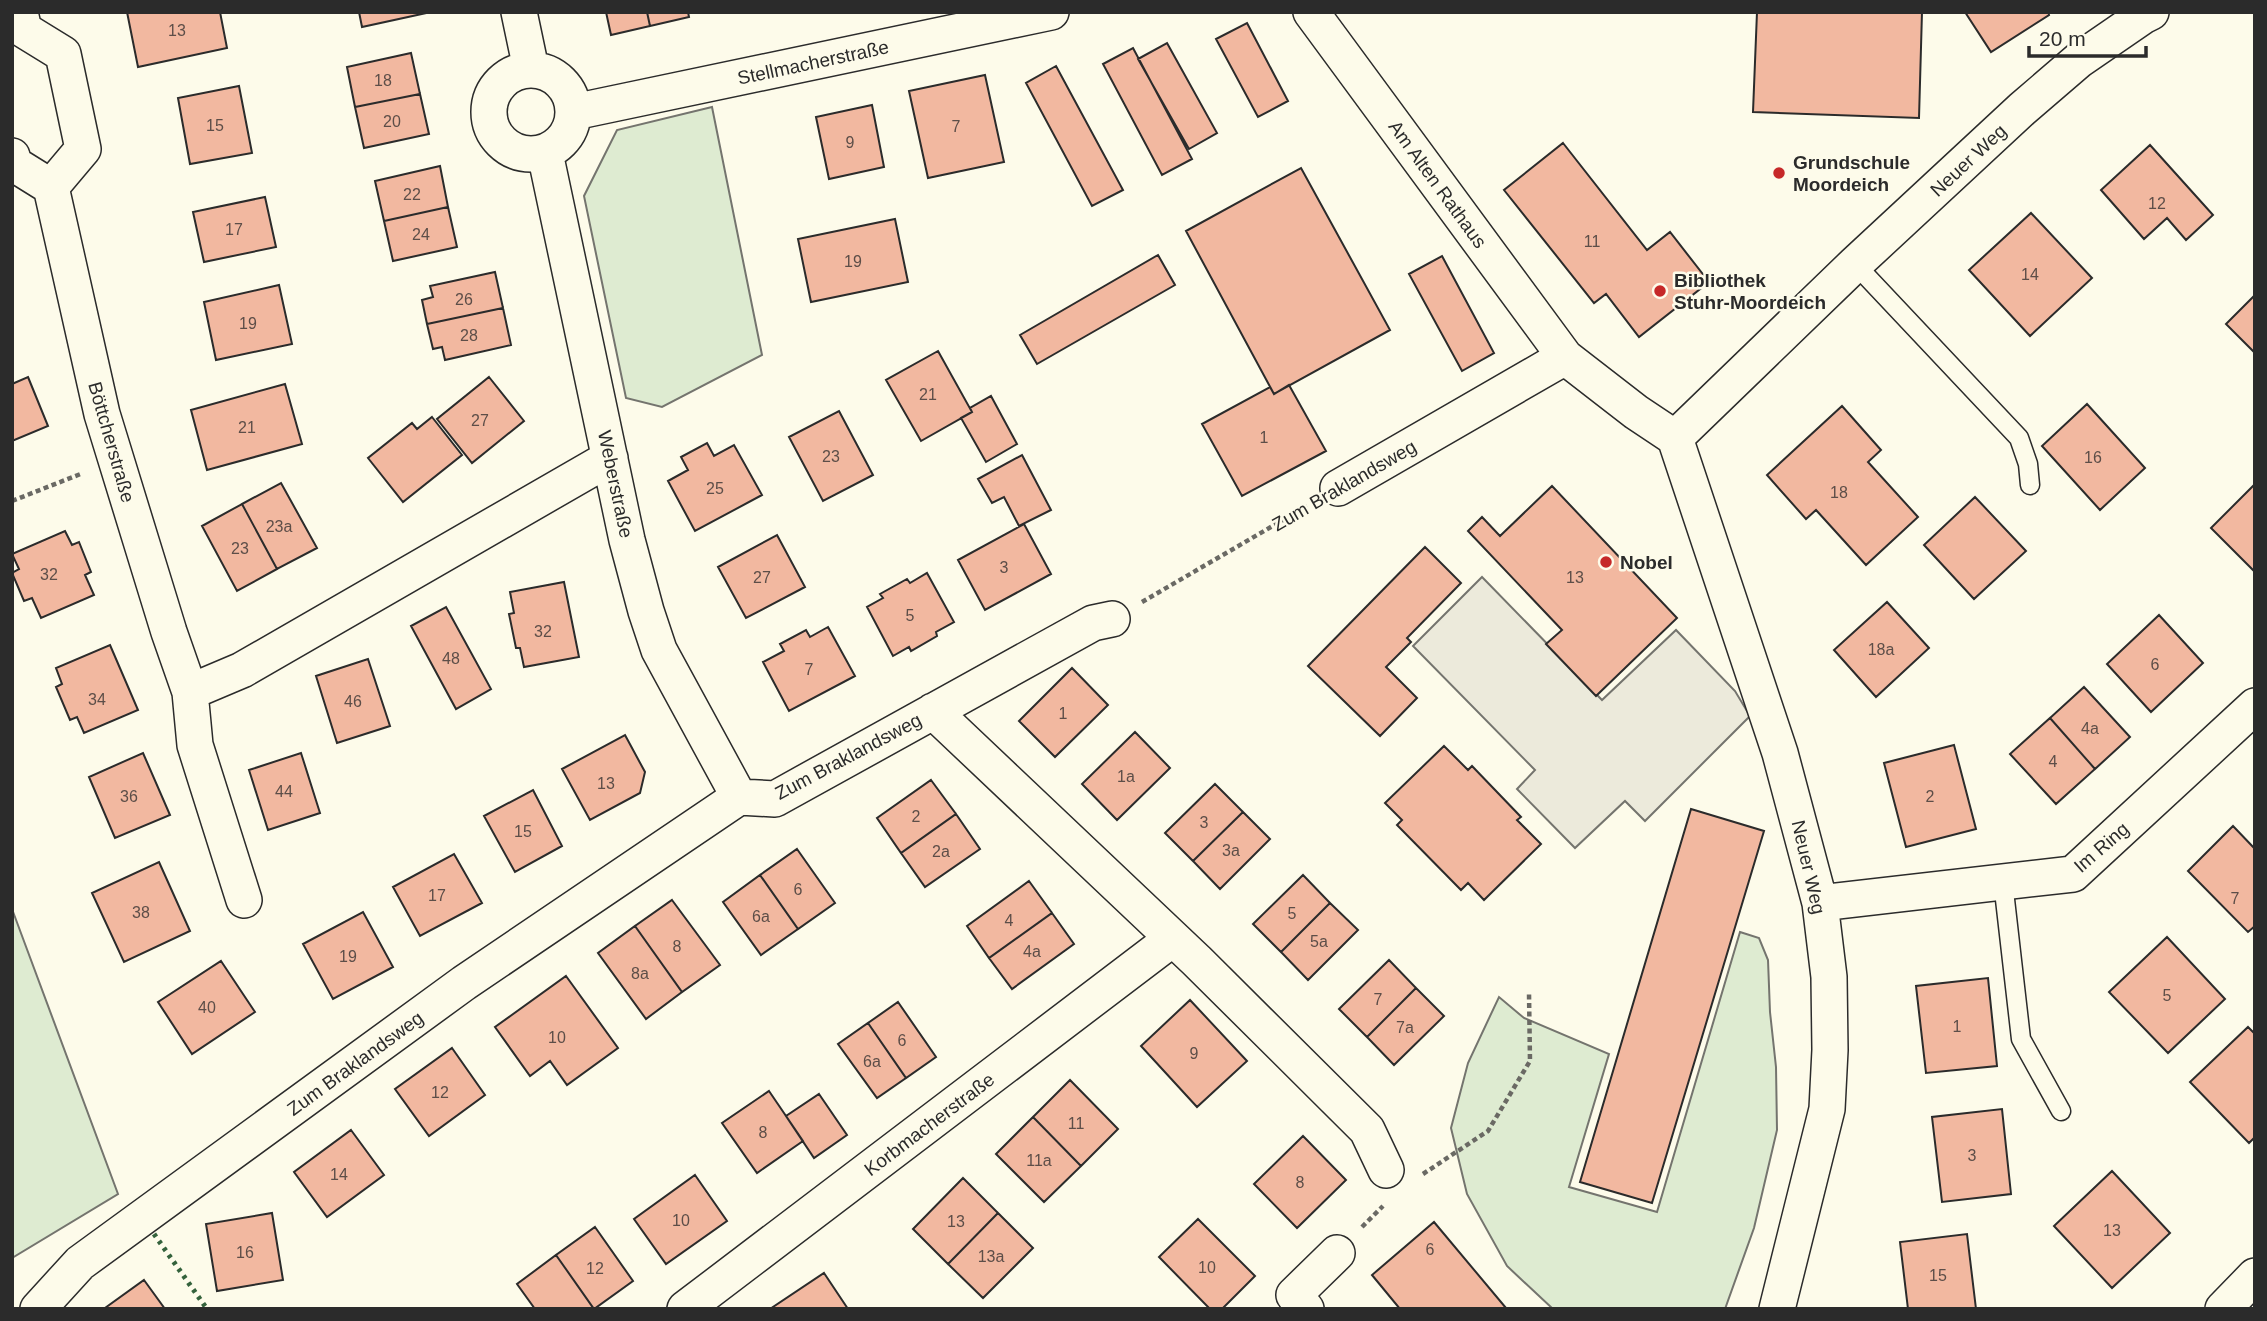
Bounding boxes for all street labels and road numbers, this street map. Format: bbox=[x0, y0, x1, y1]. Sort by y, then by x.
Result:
street label: Stellmacherstraße bbox=[736, 36, 891, 89]
street label: Am Alten Rathaus bbox=[1384, 117, 1491, 252]
street label: Neuer Weg bbox=[1926, 120, 2011, 201]
street label: Böttcherstraße bbox=[84, 379, 139, 505]
street label: Weberstraße bbox=[594, 428, 637, 540]
street label: Zum Braklandsweg bbox=[1269, 436, 1420, 535]
street label: Zum Braklandsweg bbox=[772, 709, 925, 804]
street label: Neuer Weg bbox=[1788, 818, 1830, 916]
street label: Im Ring bbox=[2070, 818, 2133, 877]
street label: Zum Braklandsweg bbox=[283, 1007, 427, 1120]
street label: Korbmacherstraße bbox=[860, 1069, 998, 1180]

